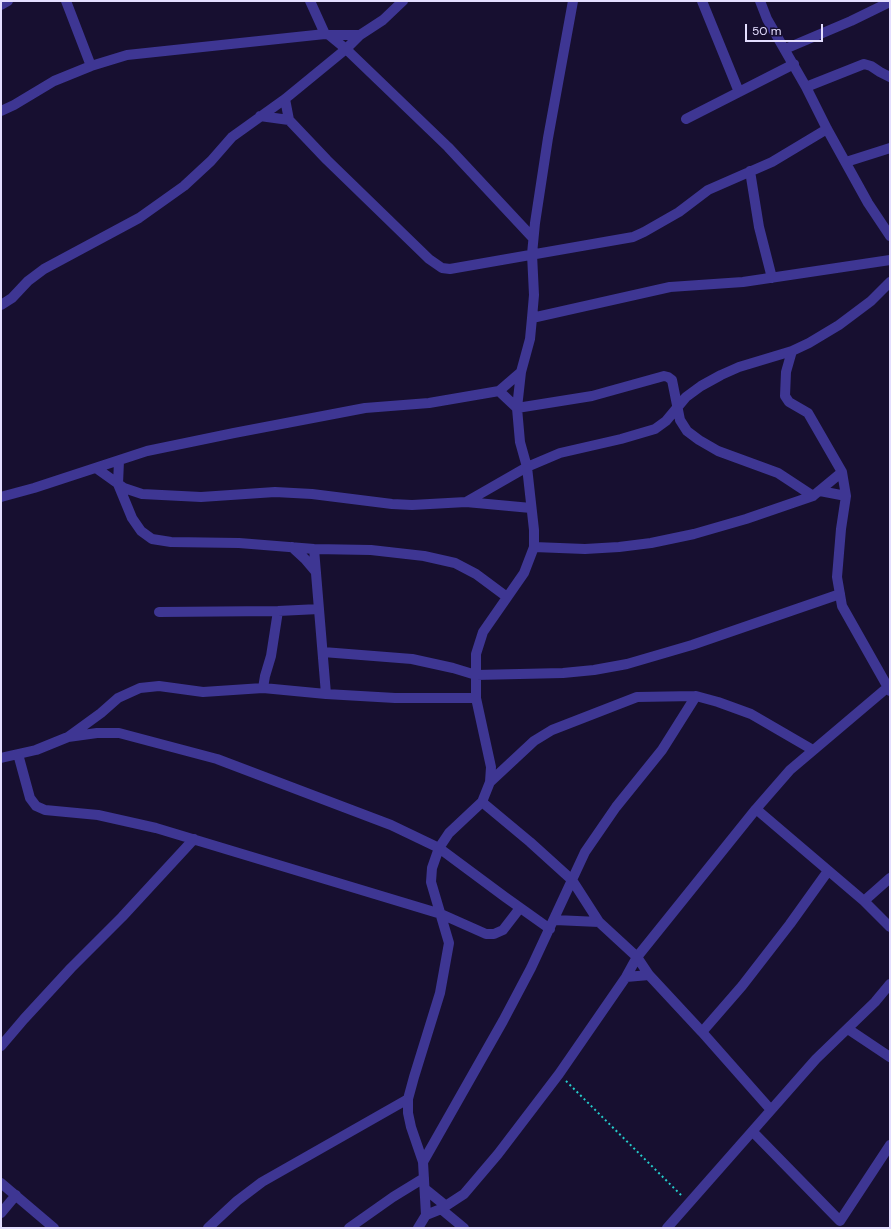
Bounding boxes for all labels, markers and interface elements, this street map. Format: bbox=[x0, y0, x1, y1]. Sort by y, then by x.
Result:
scale bar bbox=[747, 16, 825, 42]
text: 50 m bbox=[752, 23, 781, 39]

